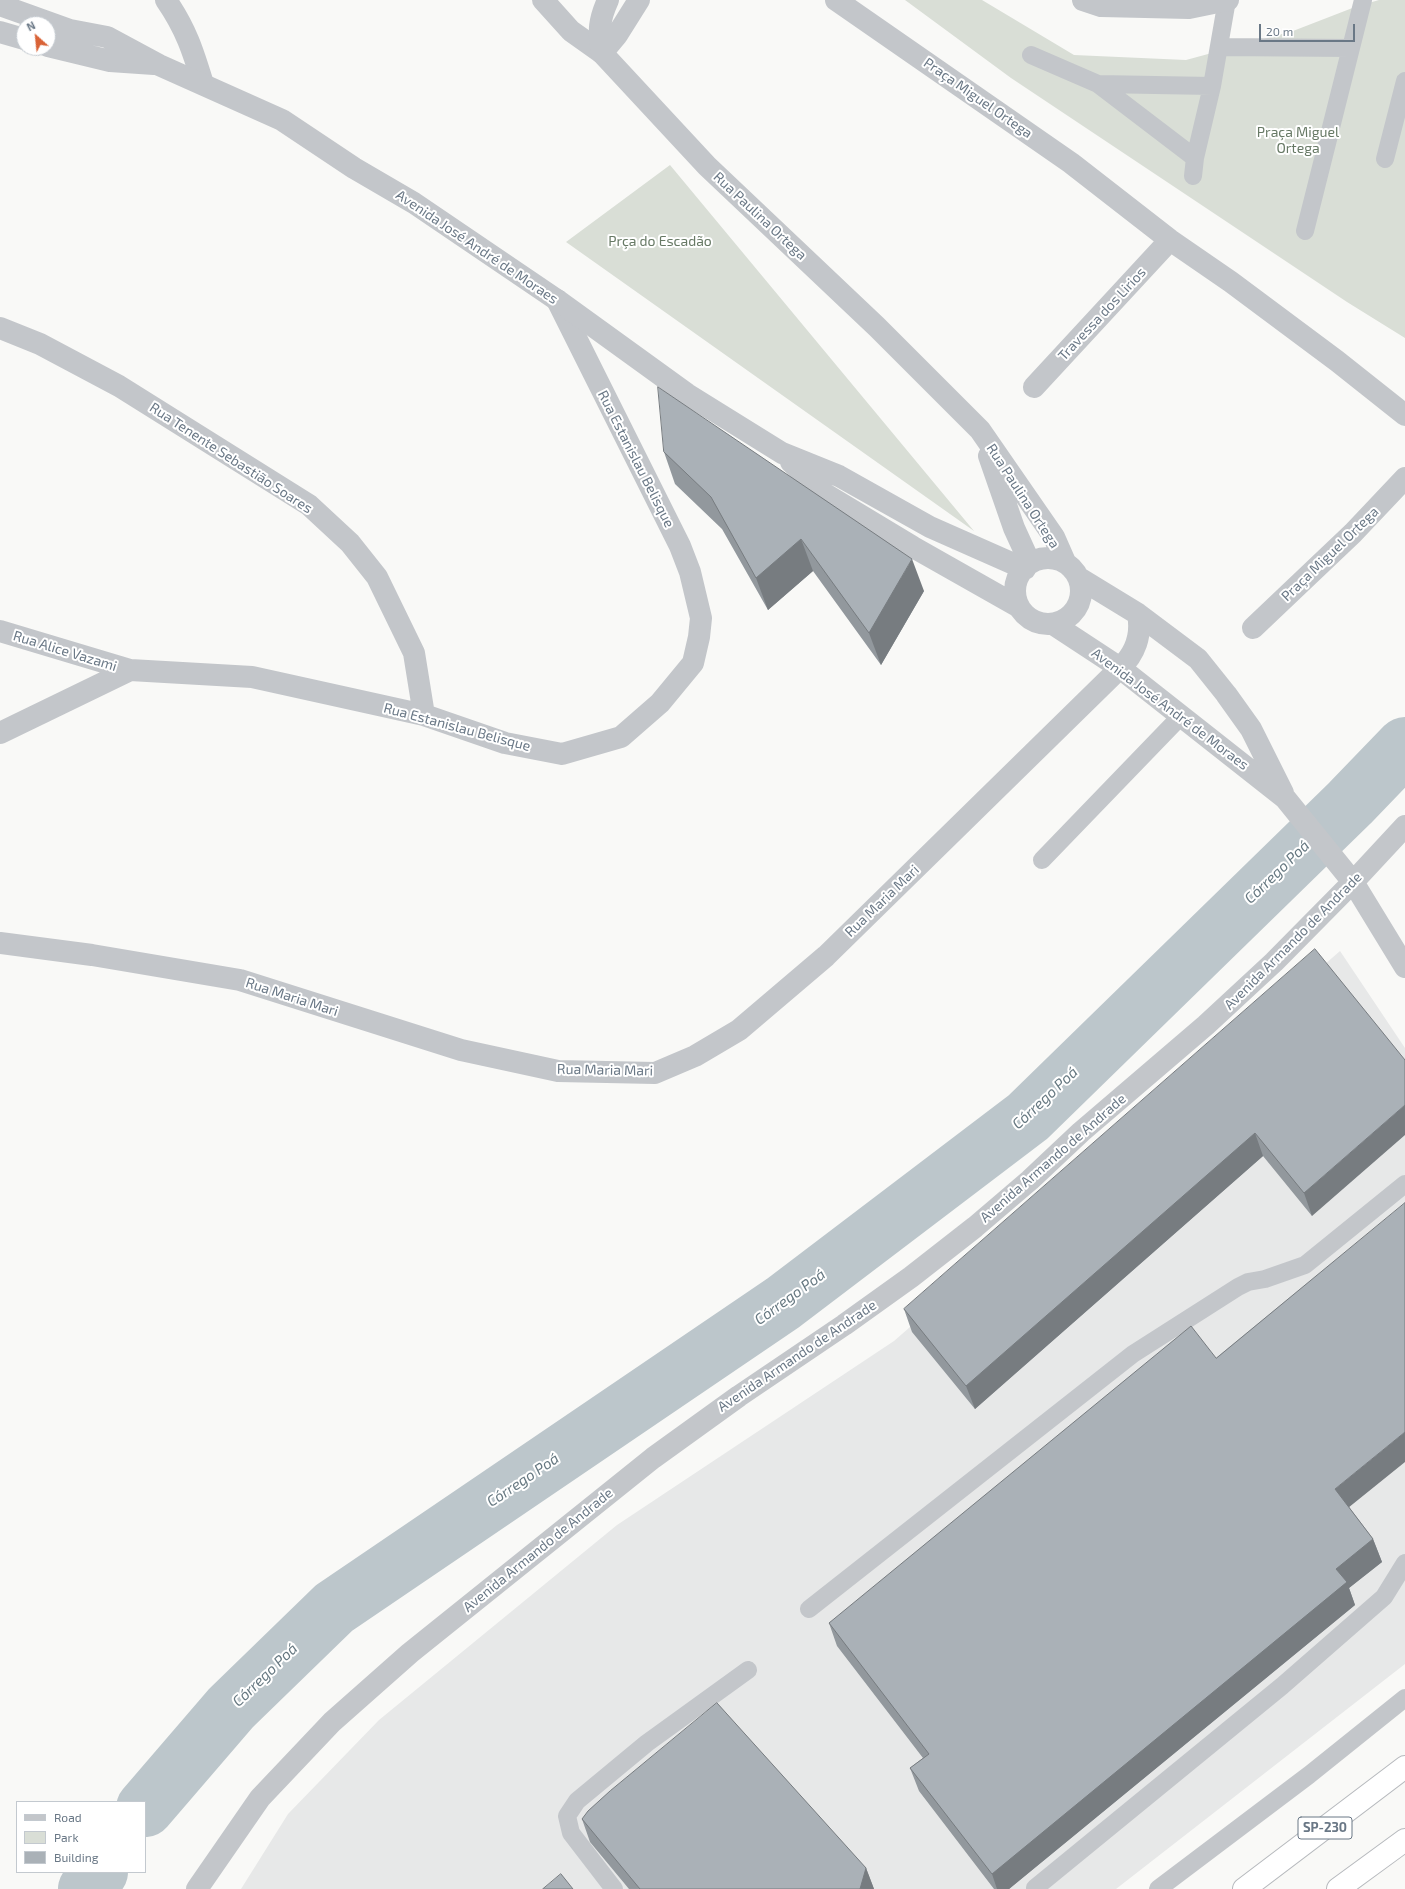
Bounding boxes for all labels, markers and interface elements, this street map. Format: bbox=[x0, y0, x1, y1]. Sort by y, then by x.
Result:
north arrow bbox=[16, 16, 56, 56]
scale bar bbox=[1261, 16, 1357, 42]
text: N bbox=[24, 18, 37, 33]
text: 20 m bbox=[1266, 24, 1293, 38]
street label: Praça Miguel Ortega bbox=[920, 54, 1036, 142]
park label: Praça Miguel Ortega bbox=[1257, 124, 1339, 156]
street label: Rua Paulina Ortega bbox=[710, 169, 810, 263]
street label: Avenida José André de Moraes bbox=[393, 186, 561, 308]
park label: Prça do Escadão bbox=[608, 233, 712, 249]
street label: Travessa dos Lirios bbox=[1055, 264, 1149, 364]
street label: Rua Estanislau Belisque bbox=[594, 388, 678, 530]
street label: Rua Tenente Sebastião Soares bbox=[147, 399, 315, 517]
street label: Rua Paulina Ortega bbox=[983, 441, 1063, 551]
street label: Praça Miguel Ortega bbox=[1278, 503, 1382, 605]
street label: Rua Alice Vazami bbox=[11, 627, 119, 675]
street label: Avenida José André de Moraes bbox=[1088, 645, 1252, 773]
street label: Rua Estanislau Belisque bbox=[382, 699, 532, 755]
water label: Córrego Poá bbox=[1241, 837, 1313, 907]
street label: Rua Maria Mari bbox=[842, 861, 922, 941]
street label: Avenida Armando de Andrade bbox=[1221, 869, 1365, 1013]
street label: Rua Maria Mari bbox=[244, 974, 340, 1020]
street label: Rua Maria Mari bbox=[557, 1061, 653, 1079]
water label: Córrego Poá bbox=[1008, 1063, 1082, 1133]
street label: Avenida Armando de Andrade bbox=[977, 1090, 1129, 1226]
water label: Córrego Poá bbox=[751, 1265, 829, 1329]
street label: Avenida Armando de Andrade bbox=[715, 1297, 879, 1415]
water label: Córrego Poá bbox=[484, 1449, 562, 1511]
street label: Avenida Armando de Andrade bbox=[460, 1484, 616, 1616]
water label: Córrego Poá bbox=[229, 1640, 301, 1710]
legend bbox=[16, 1801, 146, 1873]
text: Road bbox=[54, 1810, 82, 1824]
road number: SP-230 bbox=[1298, 1817, 1352, 1839]
text: Park bbox=[54, 1830, 79, 1844]
text: Building bbox=[54, 1850, 98, 1864]

